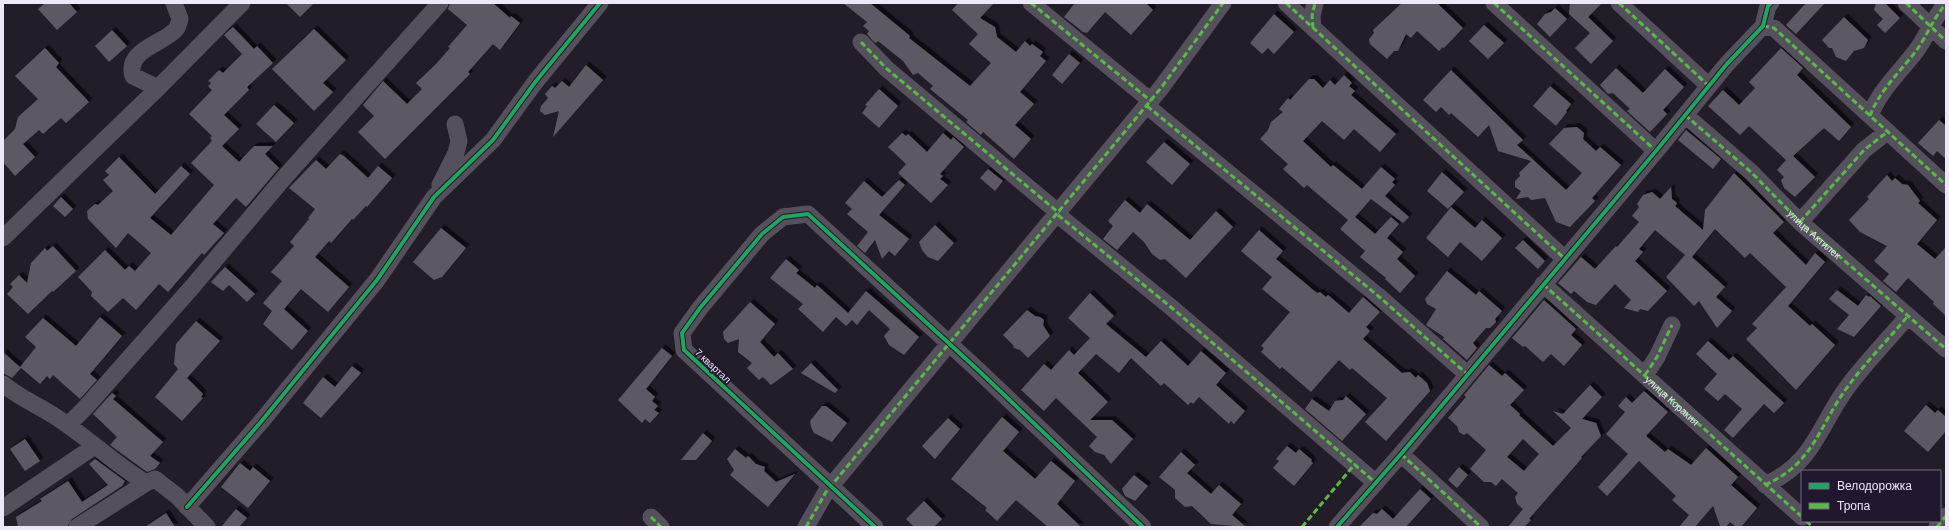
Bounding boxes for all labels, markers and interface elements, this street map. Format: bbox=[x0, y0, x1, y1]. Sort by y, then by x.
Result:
street label: улица Актилек bbox=[1786, 207, 1844, 261]
street label: 7 квартал bbox=[693, 347, 733, 385]
street label: улица Коракия bbox=[1643, 373, 1701, 427]
legend bbox=[1801, 470, 1941, 522]
text: Велодорожка bbox=[1837, 479, 1912, 493]
text: Тропа bbox=[1837, 499, 1871, 513]

